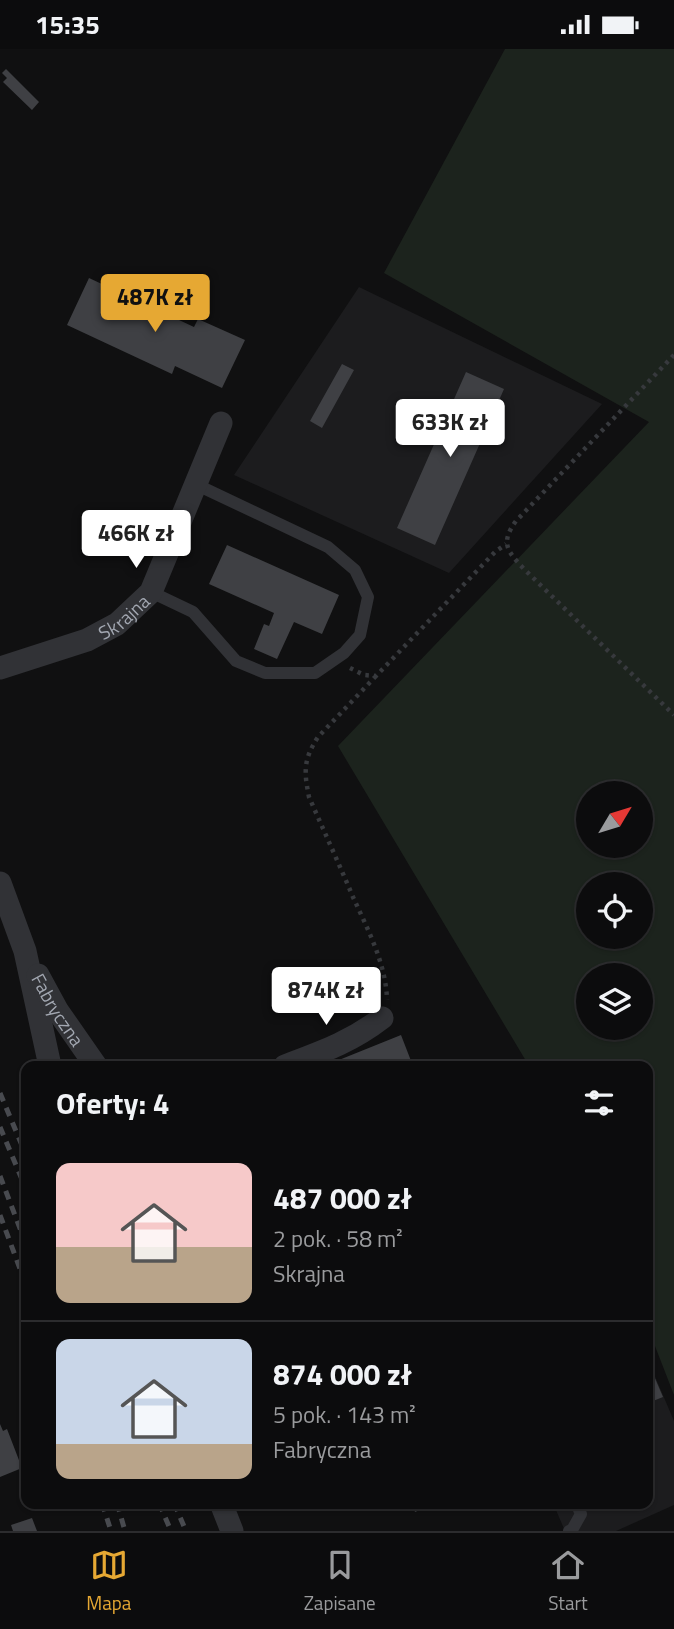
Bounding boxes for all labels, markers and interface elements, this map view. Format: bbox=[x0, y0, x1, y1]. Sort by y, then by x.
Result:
text: 15:35 bbox=[35, 5, 100, 44]
pin: 487K zł bbox=[90, 275, 220, 334]
text: 487K zł bbox=[117, 279, 193, 314]
pin: 633K zł bbox=[385, 399, 515, 459]
text: 633K zł bbox=[412, 404, 488, 439]
pin: 466K zł bbox=[71, 511, 201, 570]
text: 466K zł bbox=[98, 515, 174, 550]
street label: Skrajna bbox=[92, 586, 156, 646]
north arrow bbox=[576, 781, 653, 857]
map controls bbox=[576, 781, 653, 1040]
button: locate bbox=[576, 872, 653, 949]
button: layers bbox=[576, 963, 653, 1040]
pin: 874K zł bbox=[261, 967, 391, 1027]
street label: Fabryczna bbox=[25, 968, 92, 1052]
text: 874K zł bbox=[288, 972, 364, 1007]
text: Oferty: 4 bbox=[56, 1080, 170, 1126]
icon: filters bbox=[580, 1084, 618, 1122]
text: 487 000 zł bbox=[273, 1175, 412, 1221]
icon: home bbox=[112, 1191, 196, 1275]
text: 2 pok. · 58 m² bbox=[273, 1221, 403, 1256]
text: Skrajna bbox=[273, 1256, 345, 1291]
text: 874 000 zł bbox=[273, 1351, 412, 1397]
icon: home bbox=[112, 1367, 196, 1451]
text: 5 pok. · 143 m² bbox=[273, 1397, 416, 1432]
text: Fabryczna bbox=[273, 1432, 371, 1467]
tab: Mapa bbox=[86, 1546, 131, 1617]
tab: Zapisane bbox=[304, 1546, 376, 1617]
tab: Start bbox=[548, 1546, 588, 1617]

